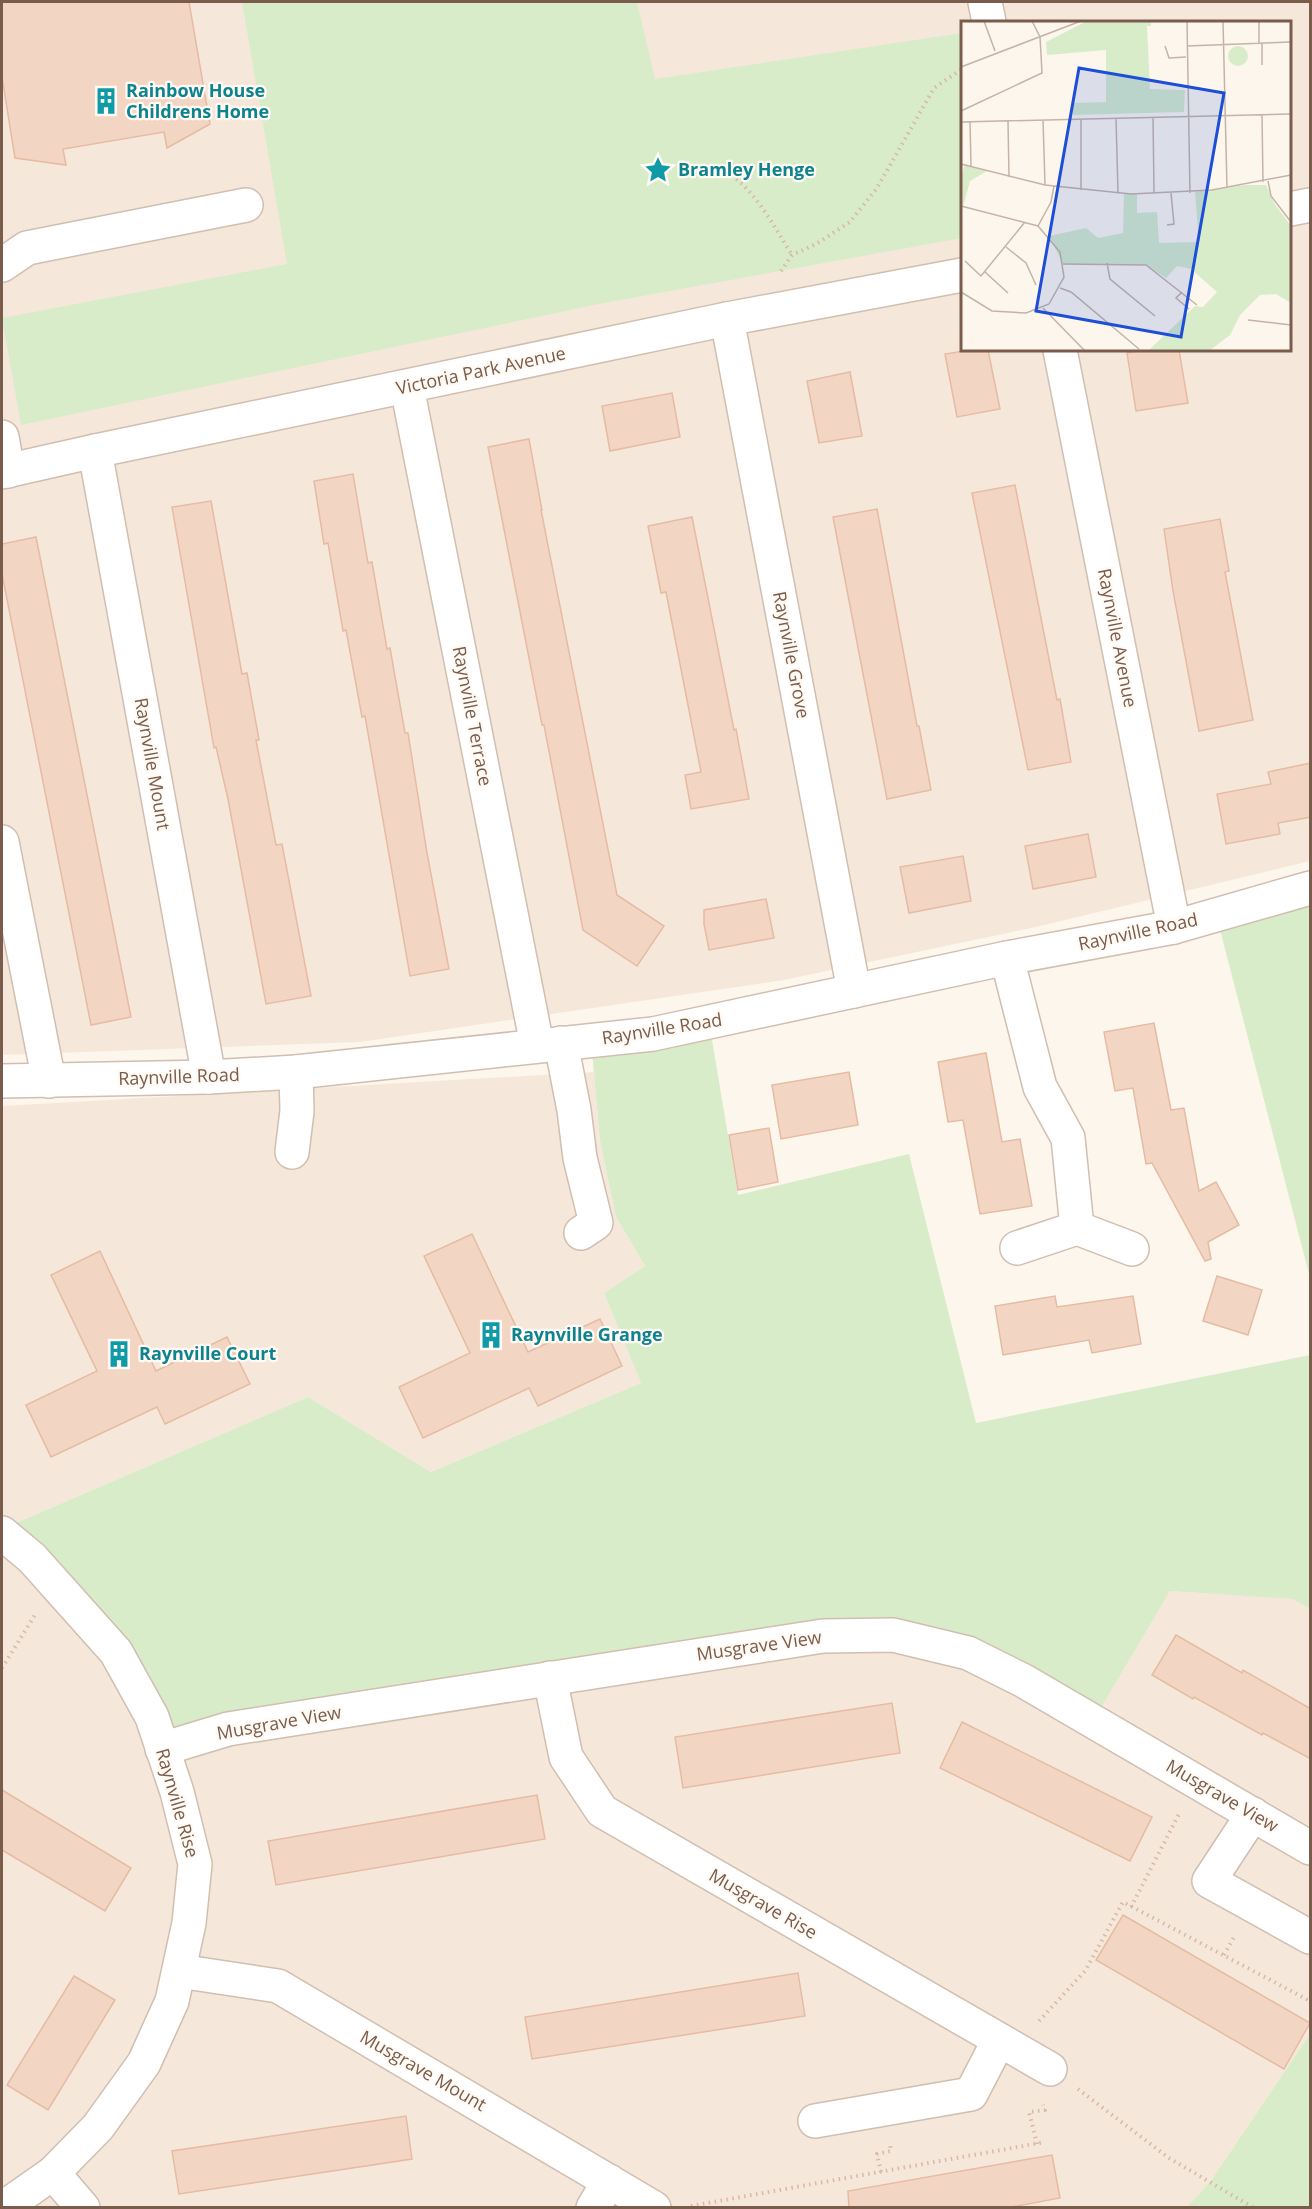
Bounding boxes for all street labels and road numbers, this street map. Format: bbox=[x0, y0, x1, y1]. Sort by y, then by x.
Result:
street label: Victoria Park Avenue bbox=[394, 340, 568, 400]
street label: Raynville Avenue bbox=[1093, 566, 1143, 709]
street label: Raynville Grove bbox=[768, 589, 816, 720]
street label: Raynville Terrace bbox=[448, 644, 498, 788]
street label: Raynville Mount bbox=[130, 696, 176, 832]
street label: Raynville Road bbox=[1076, 907, 1200, 955]
street label: Raynville Road bbox=[600, 1007, 724, 1049]
street label: Raynville Road bbox=[118, 1062, 240, 1090]
street label: Musgrave View bbox=[695, 1624, 823, 1666]
street label: Musgrave View bbox=[215, 1699, 343, 1745]
street label: Raynville Rise bbox=[151, 1745, 205, 1860]
street label: Musgrave View bbox=[1162, 1753, 1283, 1837]
street label: Musgrave Rise bbox=[705, 1862, 822, 1944]
street label: Musgrave Mount bbox=[356, 2024, 491, 2116]

